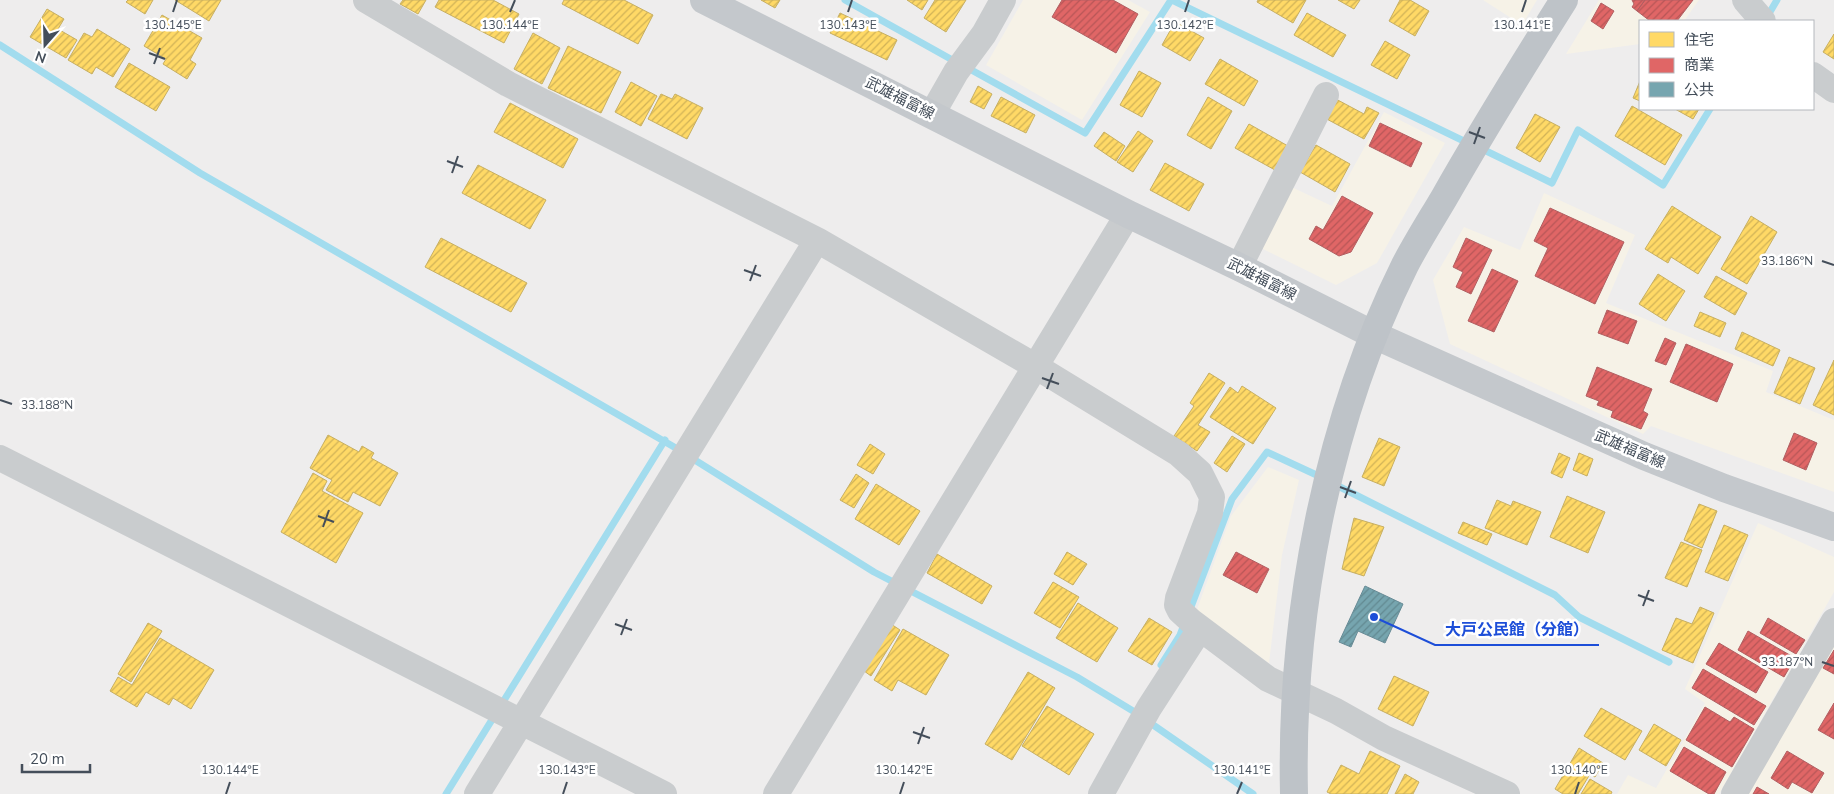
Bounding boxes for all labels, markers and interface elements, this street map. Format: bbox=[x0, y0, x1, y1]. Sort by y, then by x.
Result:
text: 130.145°E bbox=[144, 17, 202, 33]
text: 130.144°E bbox=[481, 17, 539, 33]
text: 130.143°E bbox=[819, 17, 877, 33]
text: 130.142°E bbox=[1156, 17, 1214, 33]
text: 130.141°E bbox=[1493, 17, 1551, 33]
north arrow bbox=[20, 20, 70, 70]
legend bbox=[1639, 20, 1814, 110]
text: 住宅 bbox=[1684, 30, 1714, 50]
text: N bbox=[33, 46, 49, 67]
text: 商業 bbox=[1684, 55, 1714, 75]
street label: 武雄福富線 bbox=[862, 72, 938, 124]
text: 公共 bbox=[1684, 80, 1714, 100]
street label: 武雄福富線 bbox=[1224, 253, 1300, 305]
text: 33.186°N bbox=[1761, 253, 1813, 269]
text: 33.188°N bbox=[21, 397, 73, 413]
street label: 武雄福富線 bbox=[1592, 425, 1668, 473]
callout: 大戸公民館（分館） bbox=[1435, 614, 1599, 645]
text: 大戸公民館（分館） bbox=[1445, 619, 1589, 641]
text: 33.187°N bbox=[1761, 654, 1813, 670]
scale bar bbox=[22, 742, 90, 774]
text: 20 m bbox=[30, 749, 65, 769]
text: 130.144°E bbox=[201, 762, 259, 778]
text: 130.143°E bbox=[538, 762, 596, 778]
text: 130.142°E bbox=[875, 762, 933, 778]
text: 130.141°E bbox=[1213, 762, 1271, 778]
text: 130.140°E bbox=[1550, 762, 1608, 778]

